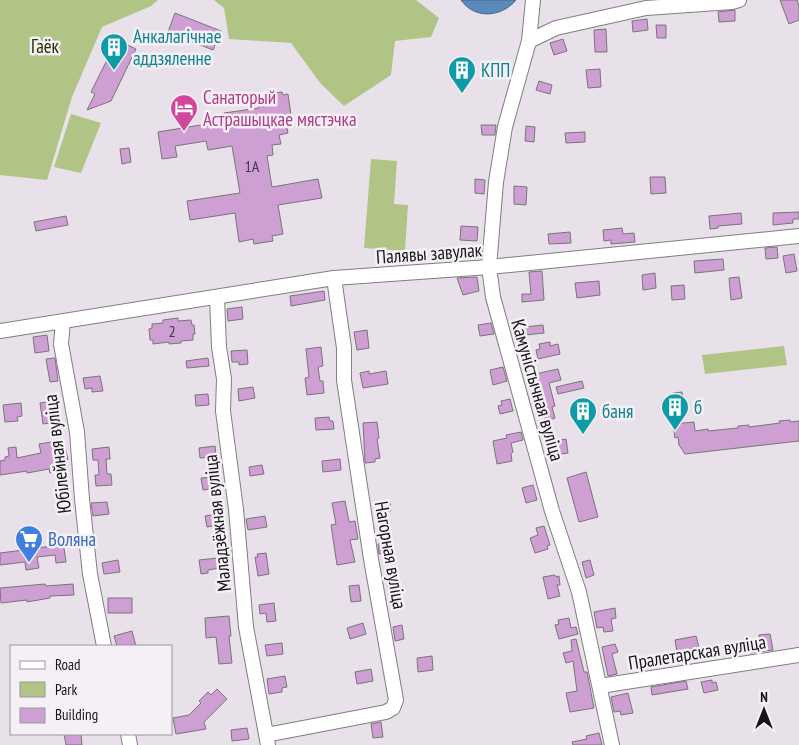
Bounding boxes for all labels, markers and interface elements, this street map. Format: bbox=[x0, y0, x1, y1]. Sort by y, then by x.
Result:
place label: Анкалагічнае аддзяленне bbox=[133, 24, 222, 70]
building icon: Анкалагічнае аддзяленне bbox=[99, 32, 129, 71]
park label: Гаёк bbox=[31, 34, 60, 58]
building icon: КПП bbox=[447, 55, 477, 94]
place label: КПП bbox=[481, 58, 510, 82]
place label: Санаторый Астрашыцкае мястэчка bbox=[203, 85, 357, 131]
hotel icon: Санаторый Астрашыцкае мястэчка bbox=[169, 93, 199, 132]
house number: 1А bbox=[245, 156, 260, 176]
street label: Палявы завулак bbox=[375, 237, 483, 269]
street label: Камуністычная вуліца bbox=[506, 316, 570, 464]
house number: 2 bbox=[168, 321, 176, 341]
building icon: б bbox=[660, 392, 690, 431]
street label: Юбілейная вуліца bbox=[38, 393, 76, 515]
place label: б bbox=[694, 395, 702, 419]
building icon: баня bbox=[568, 396, 598, 435]
place label: баня bbox=[602, 399, 633, 423]
street label: Маладзёжная вуліца bbox=[198, 453, 236, 593]
street label: Нагорная вуліца bbox=[370, 499, 412, 611]
supermarket icon: Воляна bbox=[14, 524, 44, 563]
place label: Воляна bbox=[48, 527, 96, 551]
street label: Пралетарская вуліца bbox=[627, 629, 767, 675]
legend bbox=[10, 645, 172, 735]
text: Road bbox=[55, 655, 81, 674]
text: Park bbox=[55, 680, 77, 699]
north arrow bbox=[739, 685, 789, 735]
text: N bbox=[760, 688, 768, 706]
text: Building bbox=[55, 705, 98, 724]

